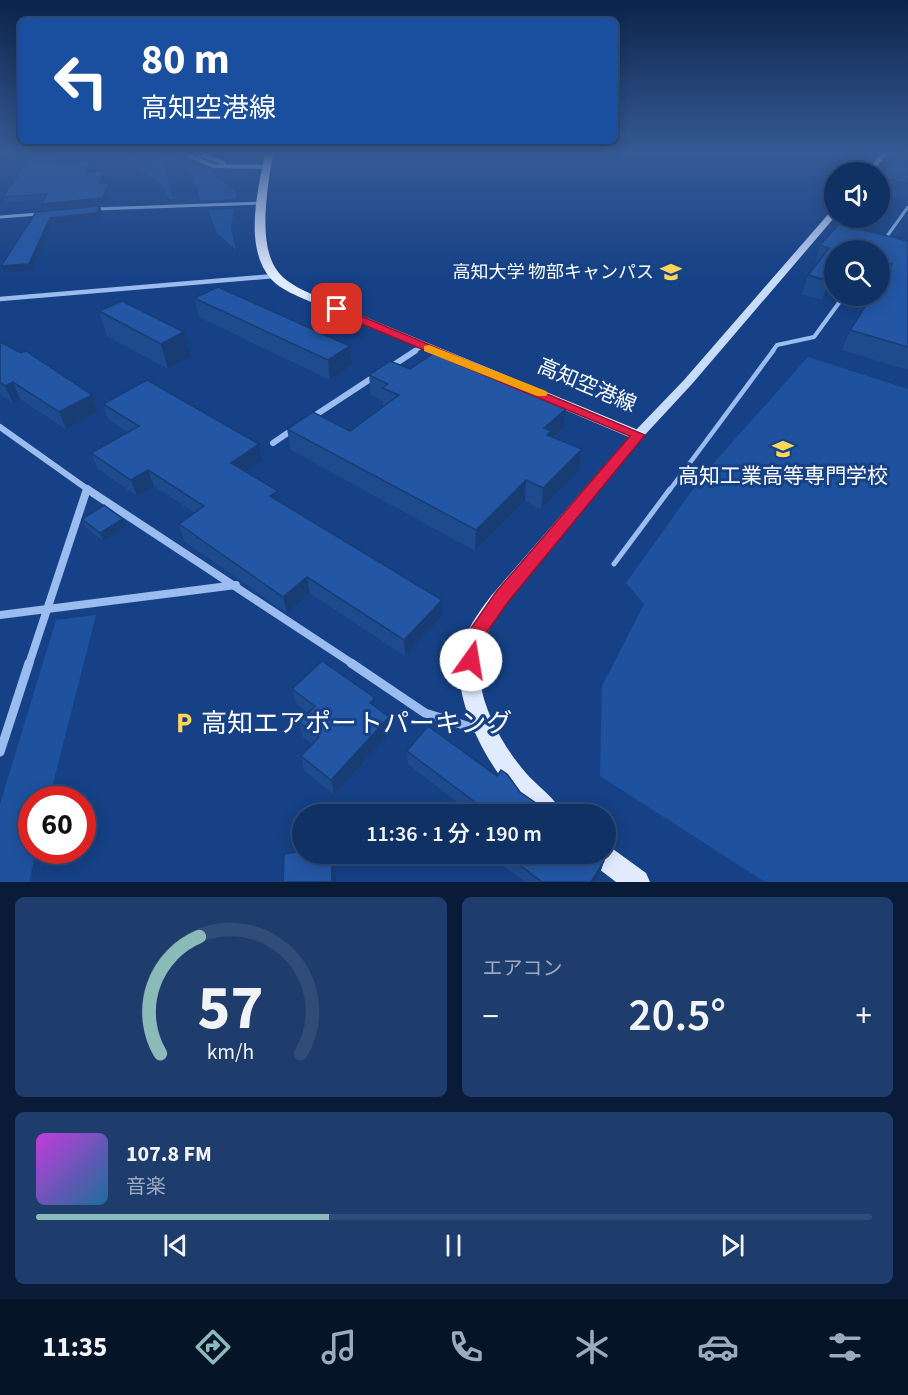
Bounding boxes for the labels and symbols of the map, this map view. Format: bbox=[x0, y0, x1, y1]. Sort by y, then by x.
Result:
place label: 高知大学 物部キャンパス bbox=[452, 260, 654, 285]
school or university icon: 高知大学 物部キャンパス bbox=[659, 260, 683, 284]
pin bbox=[311, 283, 362, 334]
street label: 高知空港線 bbox=[533, 351, 641, 419]
school or university icon: 高知工業高等専門学校 bbox=[771, 437, 795, 461]
place label: 高知工業高等専門学校 bbox=[678, 461, 888, 491]
position arrow bbox=[439, 628, 503, 692]
place label: 高知エアポートパーキング bbox=[201, 705, 512, 742]
parking icon: 高知エアポートパーキング bbox=[172, 711, 196, 735]
speed limit sign: 60 bbox=[18, 786, 96, 864]

